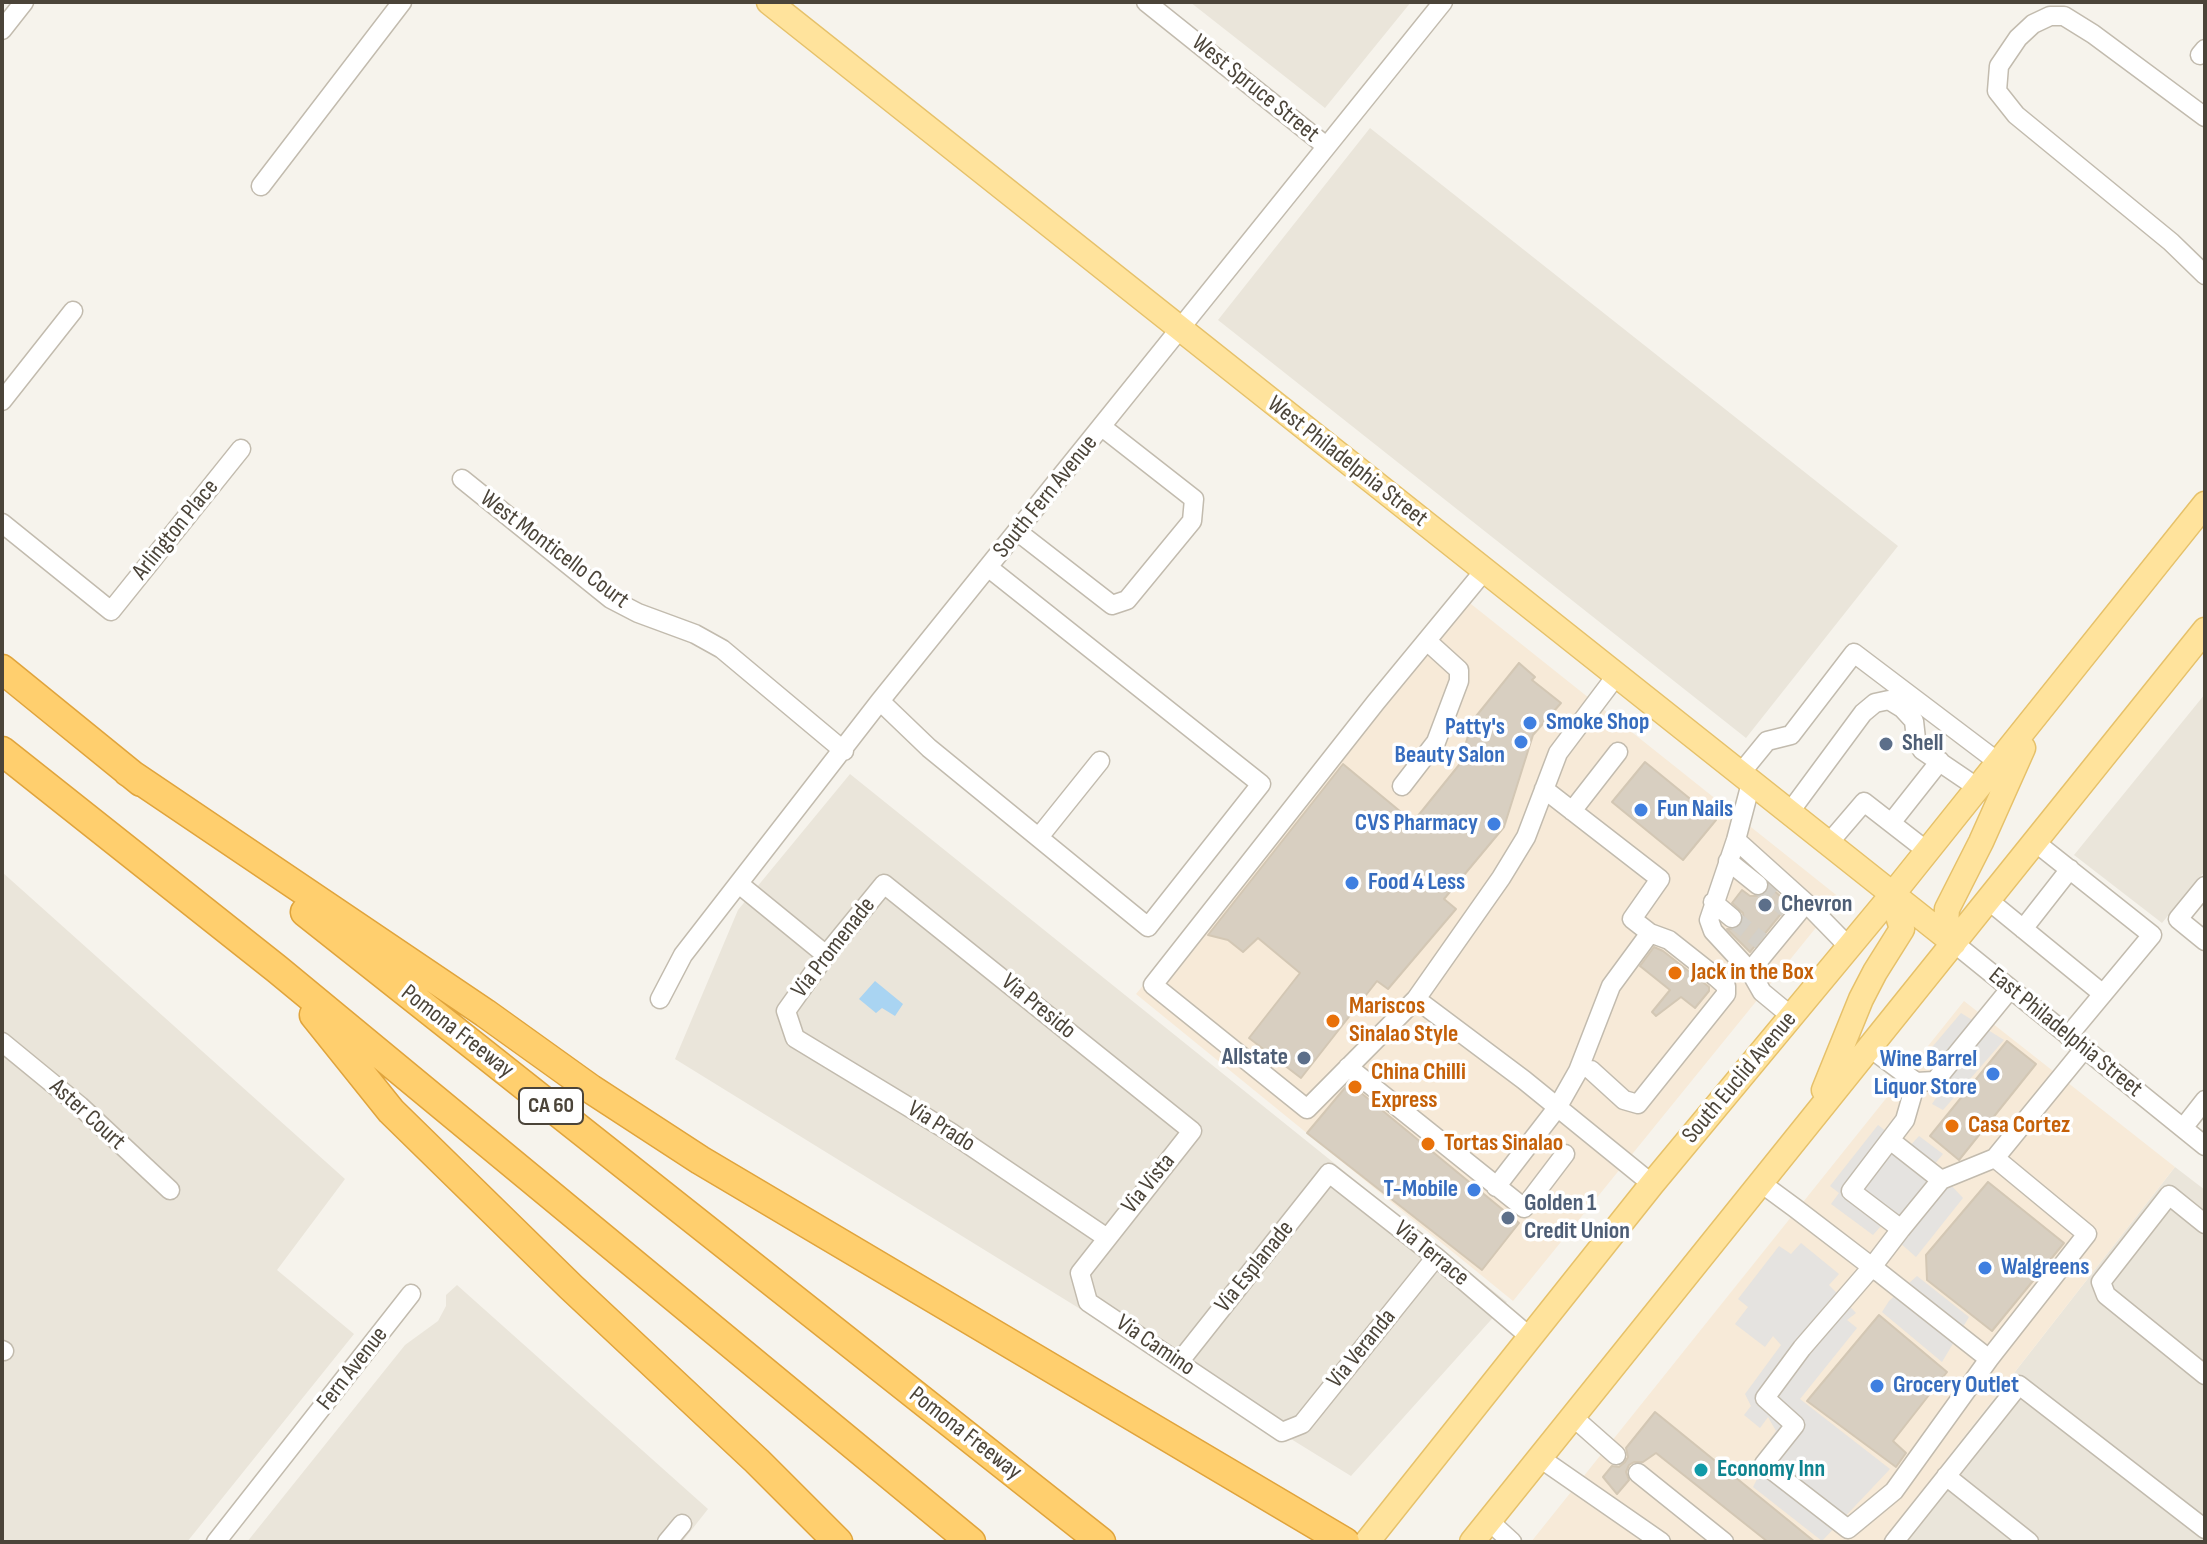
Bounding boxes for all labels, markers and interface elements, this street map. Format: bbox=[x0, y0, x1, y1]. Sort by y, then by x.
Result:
street label: West Spruce Street bbox=[1186, 29, 1324, 149]
street label: West Philadelphia Street bbox=[1261, 390, 1433, 534]
street label: South Fern Avenue bbox=[988, 430, 1104, 564]
street label: Arlington Place bbox=[127, 474, 225, 586]
street label: West Monticello Court bbox=[474, 485, 634, 615]
place label: Smoke Shop bbox=[1546, 709, 1649, 737]
place label: Patty's Beauty Salon bbox=[1395, 714, 1505, 770]
marker: Smoke Shop bbox=[1521, 714, 1539, 732]
place label: Shell bbox=[1902, 730, 1943, 758]
marker: Patty's Beauty Salon bbox=[1512, 733, 1530, 751]
marker: Shell bbox=[1877, 735, 1895, 753]
place label: Fun Nails bbox=[1657, 796, 1733, 824]
marker: Fun Nails bbox=[1632, 801, 1650, 819]
place label: CVS Pharmacy bbox=[1355, 810, 1478, 838]
marker: CVS Pharmacy bbox=[1485, 815, 1503, 833]
place label: Food 4 Less bbox=[1368, 869, 1465, 897]
marker: Food 4 Less bbox=[1343, 874, 1361, 892]
place label: Chevron bbox=[1781, 891, 1852, 919]
street label: Via Promenade bbox=[786, 892, 882, 1004]
marker: Chevron bbox=[1756, 896, 1774, 914]
place label: Jack in the Box bbox=[1691, 959, 1814, 987]
street label: East Philadelphia Street bbox=[1982, 962, 2148, 1104]
marker: Jack in the Box bbox=[1666, 964, 1684, 982]
street label: Via Presido bbox=[995, 968, 1081, 1046]
street label: Pomona Freeway bbox=[395, 979, 519, 1085]
place label: Mariscos Sinalao Style bbox=[1349, 993, 1458, 1049]
street label: South Euclid Avenue bbox=[1677, 1006, 1803, 1150]
marker: Mariscos Sinalao Style bbox=[1324, 1012, 1342, 1030]
place label: Allstate bbox=[1222, 1044, 1288, 1072]
place label: Wine Barrel Liquor Store bbox=[1874, 1046, 1977, 1102]
marker: Allstate bbox=[1295, 1049, 1313, 1067]
place label: China Chilli Express bbox=[1371, 1059, 1466, 1115]
marker: Wine Barrel Liquor Store bbox=[1984, 1065, 2002, 1083]
street label: Aster Court bbox=[43, 1073, 131, 1157]
marker: China Chilli Express bbox=[1346, 1078, 1364, 1096]
road number: CA 60 bbox=[519, 1088, 583, 1124]
street label: Via Prado bbox=[902, 1095, 980, 1159]
place label: Casa Cortez bbox=[1968, 1112, 2070, 1140]
marker: Casa Cortez bbox=[1943, 1117, 1961, 1135]
place label: Tortas Sinalao bbox=[1444, 1130, 1563, 1158]
marker: Tortas Sinalao bbox=[1419, 1135, 1437, 1153]
street label: Via Vista bbox=[1116, 1148, 1182, 1220]
place label: T-Mobile bbox=[1383, 1176, 1458, 1204]
marker: T-Mobile bbox=[1465, 1181, 1483, 1199]
place label: Golden 1 Credit Union bbox=[1524, 1190, 1630, 1246]
marker: Golden 1 Credit Union bbox=[1499, 1209, 1517, 1227]
street label: Via Esplanade bbox=[1209, 1215, 1301, 1319]
street label: Via Terrace bbox=[1388, 1215, 1474, 1293]
place label: Walgreens bbox=[2001, 1254, 2089, 1282]
marker: Walgreens bbox=[1976, 1259, 1994, 1277]
street label: Via Veranda bbox=[1321, 1304, 1403, 1394]
street label: Via Camino bbox=[1110, 1309, 1200, 1383]
street label: Fern Avenue bbox=[311, 1321, 395, 1417]
place label: Grocery Outlet bbox=[1893, 1372, 2019, 1400]
marker: Grocery Outlet bbox=[1868, 1377, 1886, 1395]
street label: Pomona Freeway bbox=[903, 1381, 1027, 1487]
place label: Economy Inn bbox=[1717, 1456, 1825, 1484]
marker: Economy Inn bbox=[1692, 1461, 1710, 1479]

